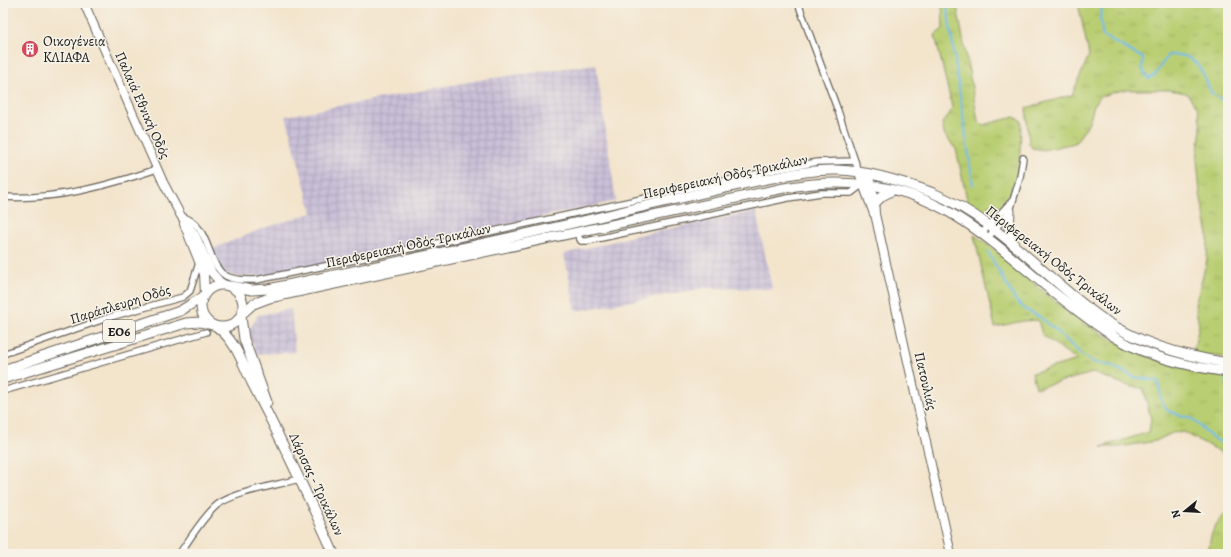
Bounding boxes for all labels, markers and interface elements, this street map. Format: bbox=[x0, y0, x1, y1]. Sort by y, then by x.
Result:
place label: Οικογένεια ΚΛΙΑΦΑ bbox=[43, 32, 106, 67]
building icon: Οικογένεια ΚΛΙΑΦΑ bbox=[20, 39, 40, 59]
street label: Παλαιά Εθνική Οδός bbox=[110, 49, 175, 162]
street label: Περιφερειακή Οδός Τρικάλων bbox=[641, 150, 810, 203]
street label: Περιφερειακή Οδός Τρικάλων bbox=[982, 201, 1126, 320]
street label: Περιφερειακή Οδός Τρικάλων bbox=[324, 219, 493, 272]
street label: Παράπλευρη Οδός bbox=[68, 280, 173, 329]
road number: ΕΟ6 bbox=[103, 320, 135, 342]
street label: Πατουλιάς bbox=[910, 350, 941, 412]
street label: Λάρισας - Τρικάλων bbox=[284, 429, 349, 539]
north arrow bbox=[1165, 491, 1205, 531]
text: N bbox=[1168, 508, 1184, 520]

